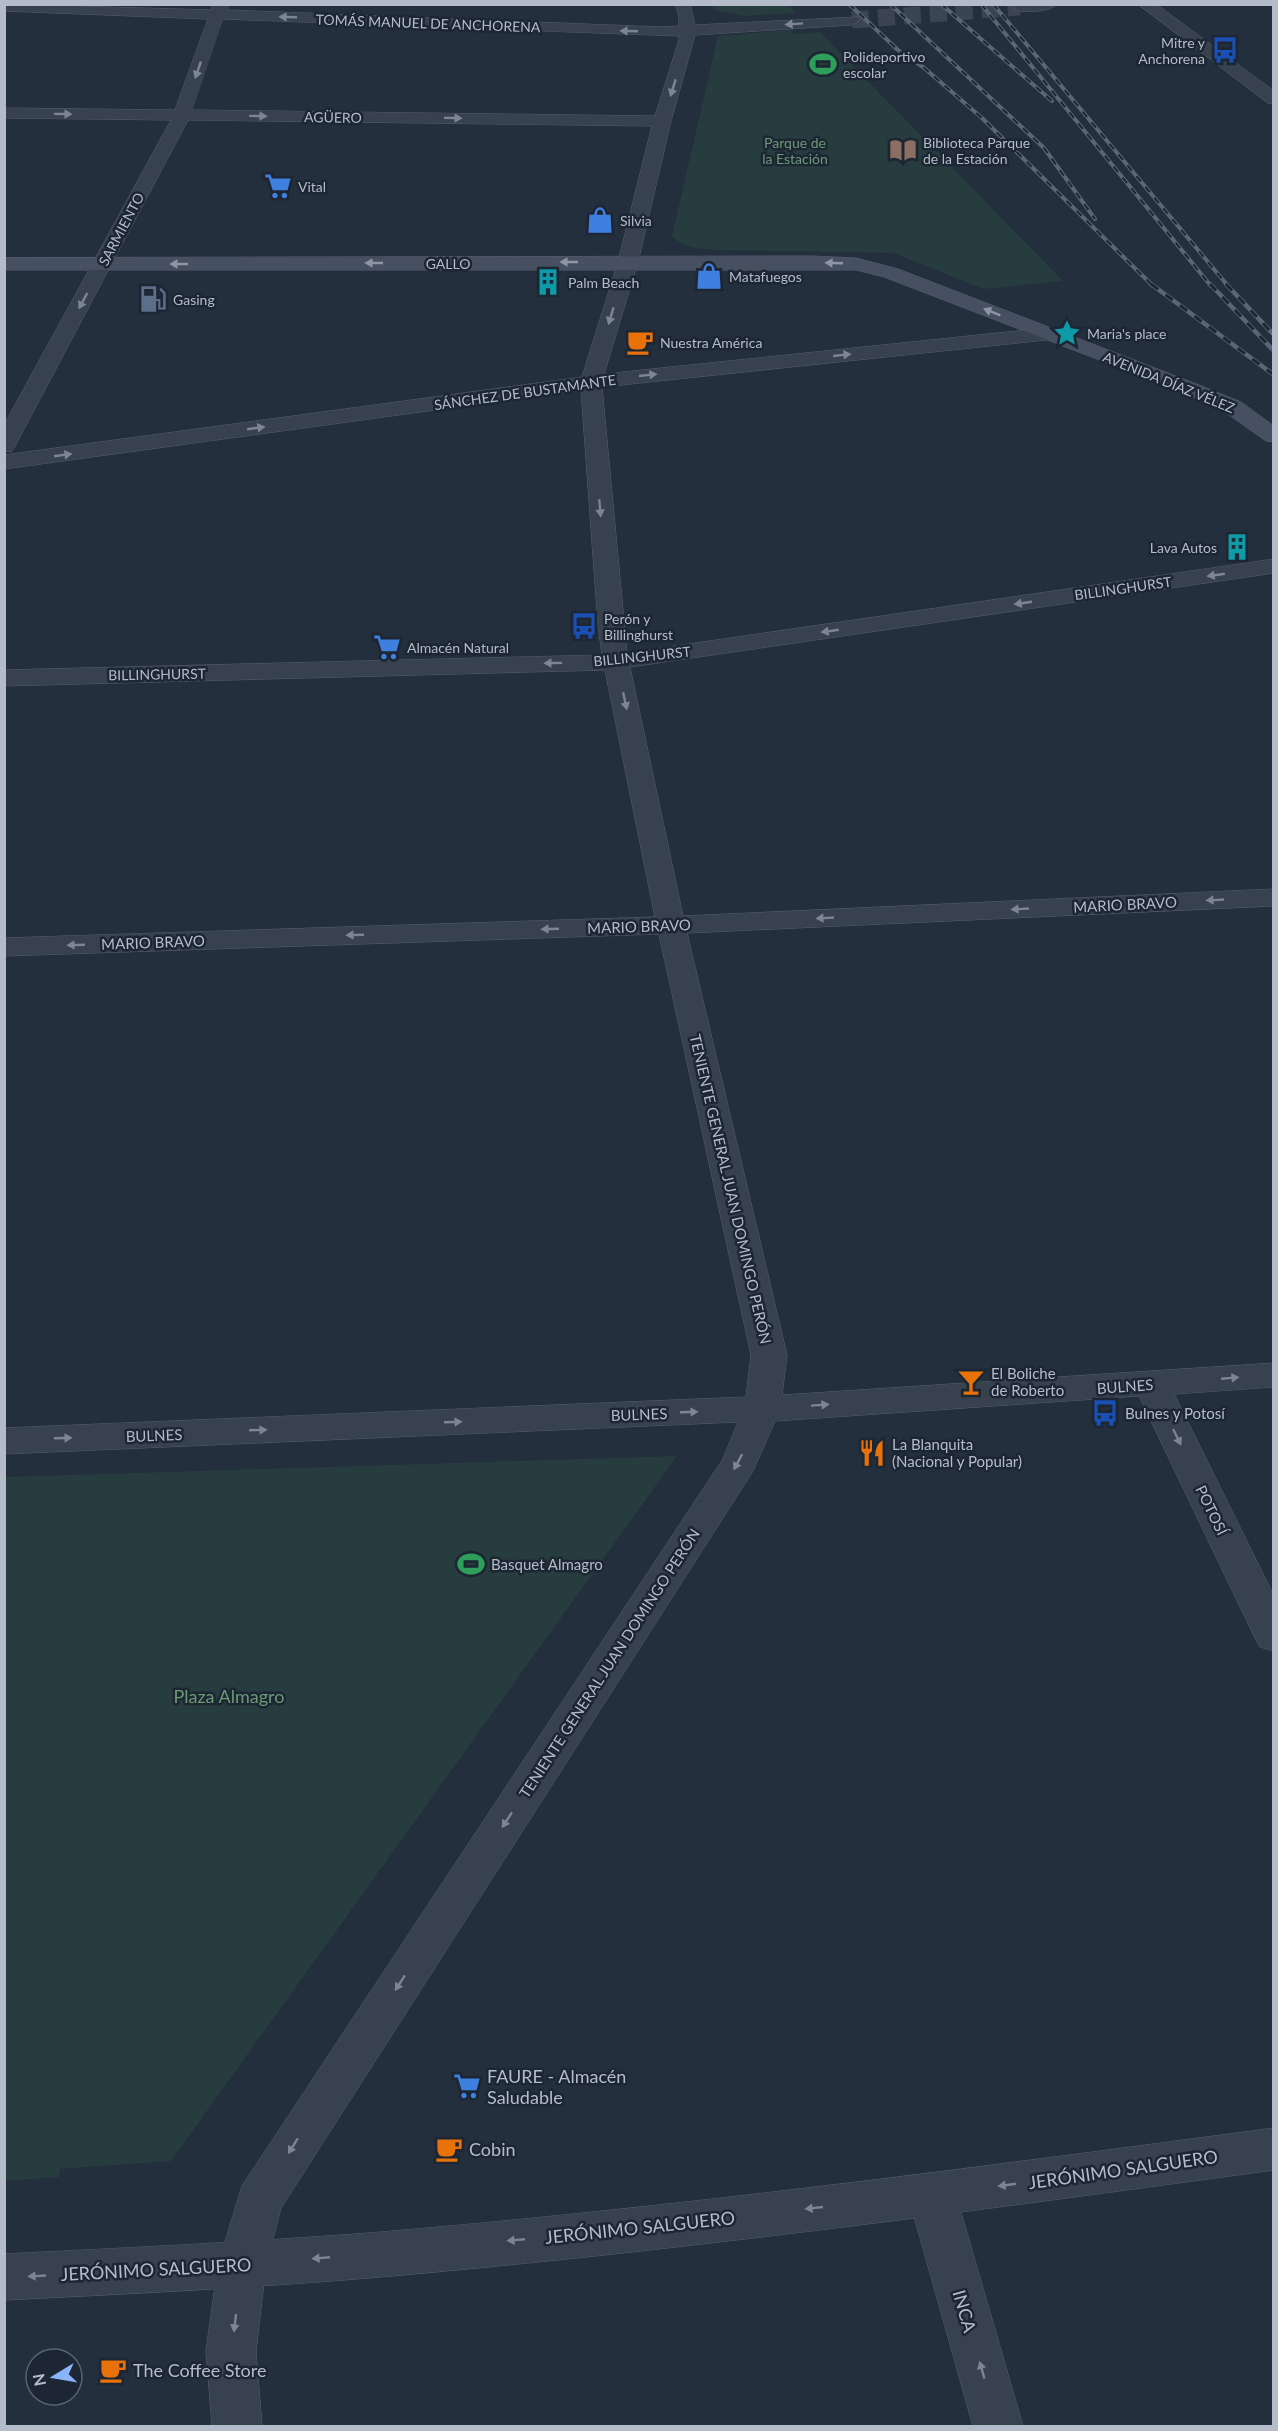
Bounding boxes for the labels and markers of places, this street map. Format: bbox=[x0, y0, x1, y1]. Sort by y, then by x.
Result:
place label: Mitre y Anchorena bbox=[1138, 34, 1206, 67]
bus stop icon: Mitre y Anchorena bbox=[1210, 35, 1240, 65]
place label: Polideportivo escolar bbox=[843, 48, 925, 81]
sports icon: Polideportivo escolar bbox=[808, 49, 838, 79]
place label: Biblioteca Parque de la Estación bbox=[923, 134, 1030, 167]
library icon: Biblioteca Parque de la Estación bbox=[888, 135, 918, 165]
supermarket icon: Vital bbox=[263, 171, 293, 201]
place label: Vital bbox=[298, 178, 326, 195]
shop icon: Silvia bbox=[585, 205, 615, 235]
place label: Silvia bbox=[620, 212, 652, 229]
shop icon: Matafuegos bbox=[694, 261, 724, 291]
building icon: Palm Beach bbox=[533, 267, 563, 297]
place label: Matafuegos bbox=[729, 268, 802, 285]
place label: Palm Beach bbox=[568, 274, 639, 291]
fuel station icon: Gasing bbox=[138, 284, 168, 314]
place label: Gasing bbox=[173, 291, 215, 308]
place icon: Maria's place bbox=[1052, 318, 1082, 348]
place label: Maria's place bbox=[1087, 325, 1166, 342]
cafe icon: Nuestra América bbox=[625, 327, 655, 357]
place label: Nuestra América bbox=[660, 334, 762, 351]
building icon: Lava Autos bbox=[1222, 532, 1252, 562]
place label: Lava Autos bbox=[1150, 539, 1217, 556]
place label: Perón y Billinghurst bbox=[604, 610, 673, 643]
bus stop icon: Perón y Billinghurst bbox=[569, 611, 599, 641]
supermarket icon: Almacén Natural bbox=[372, 632, 402, 662]
place label: Almacén Natural bbox=[407, 639, 509, 656]
place label: El Boliche de Roberto bbox=[991, 1364, 1064, 1399]
bar icon: El Boliche de Roberto bbox=[956, 1367, 986, 1397]
bus stop icon: Bulnes y Potosí bbox=[1090, 1398, 1120, 1428]
place label: Bulnes y Potosí bbox=[1125, 1404, 1226, 1422]
place label: La Blanquita (Nacional y Popular) bbox=[892, 1435, 1022, 1470]
restaurant icon: La Blanquita (Nacional y Popular) bbox=[857, 1438, 887, 1468]
sports icon: Basquet Almagro bbox=[456, 1549, 486, 1579]
place label: Basquet Almagro bbox=[491, 1555, 603, 1573]
place label: FAURE - Almacén Saludable bbox=[487, 2065, 626, 2108]
supermarket icon: FAURE - Almacén Saludable bbox=[452, 2071, 482, 2101]
cafe icon: Cobin bbox=[434, 2134, 464, 2164]
place label: Cobin bbox=[469, 2138, 516, 2160]
cafe icon: The Coffee Store bbox=[98, 2355, 128, 2385]
place label: The Coffee Store bbox=[133, 2359, 266, 2381]

